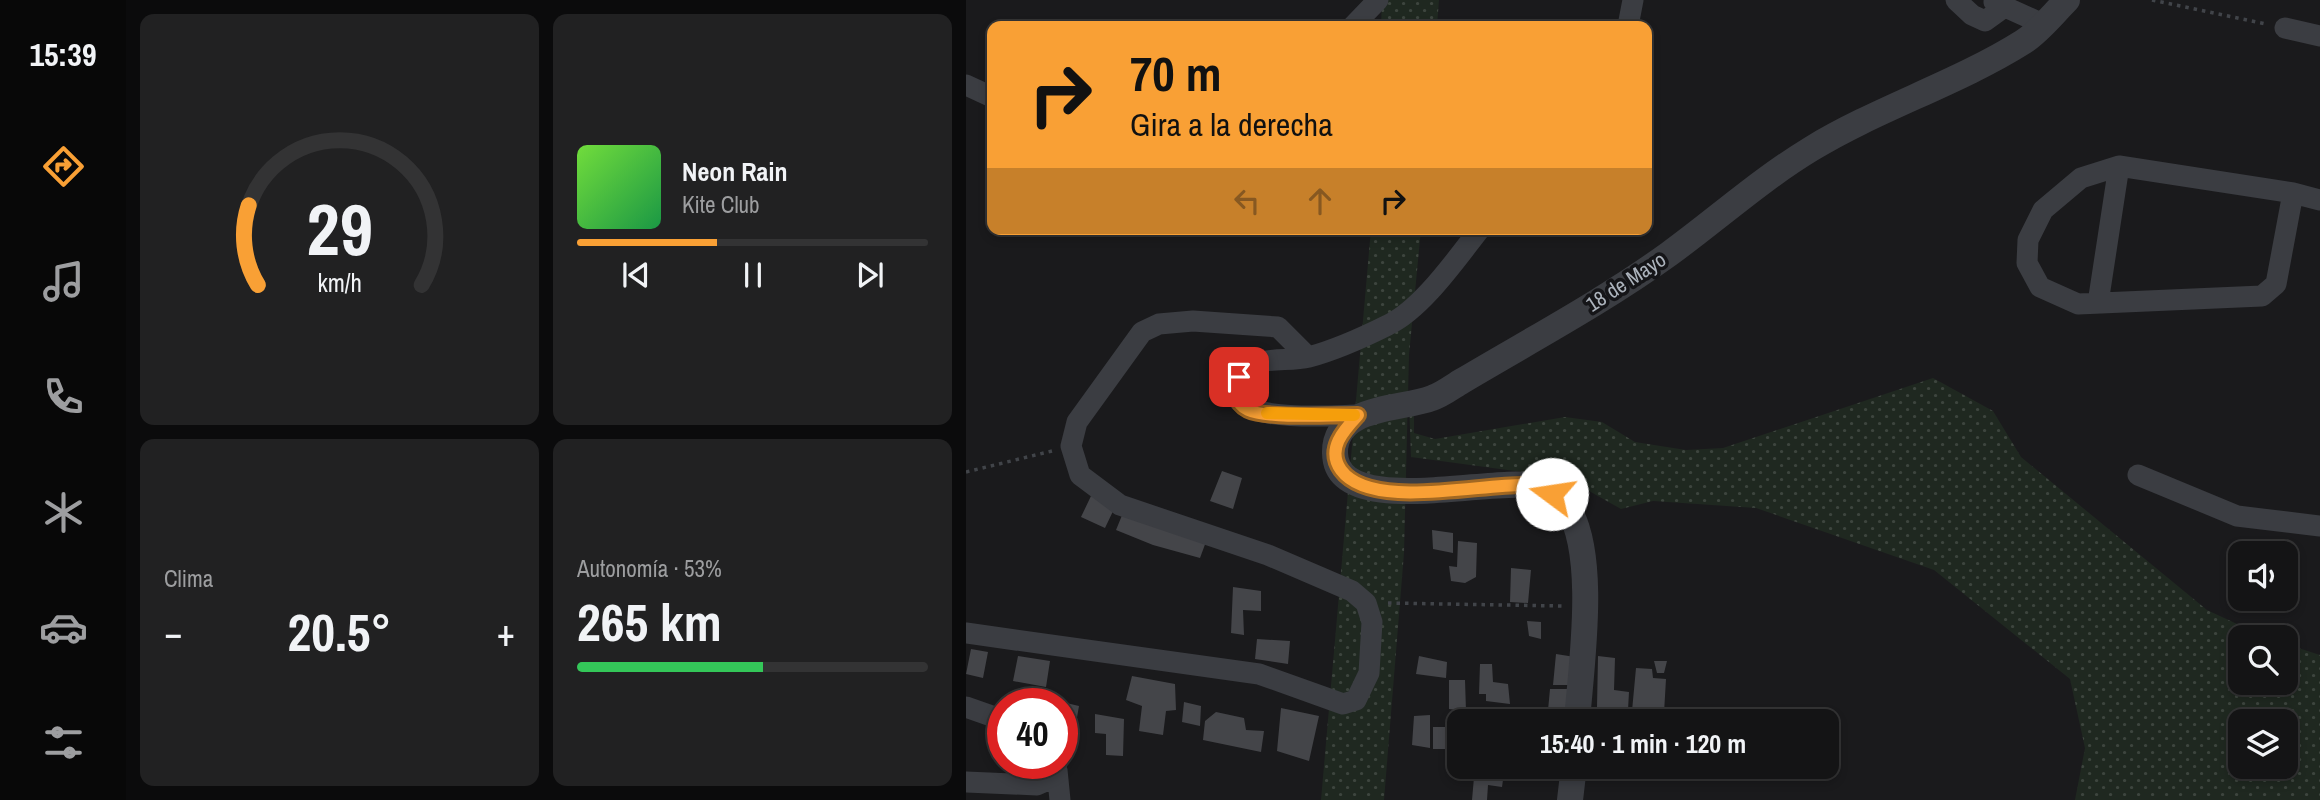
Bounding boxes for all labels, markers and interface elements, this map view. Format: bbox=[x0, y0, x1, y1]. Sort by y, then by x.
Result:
text: 15:39 bbox=[29, 33, 97, 76]
text: 70 m bbox=[1130, 40, 1222, 106]
icon: right bbox=[1015, 49, 1106, 140]
text: Gira a la derecha bbox=[1130, 103, 1333, 146]
icon: directions bbox=[39, 142, 88, 191]
text: Neon Rain bbox=[682, 154, 787, 189]
text: 29 bbox=[306, 181, 373, 279]
icon: left bbox=[1228, 182, 1266, 220]
icon: ahead bbox=[1301, 182, 1339, 220]
icon: right bbox=[1374, 182, 1412, 220]
text: Kite Club bbox=[682, 189, 760, 220]
street label: 18 de Mayo bbox=[1580, 245, 1671, 318]
icon: previous bbox=[617, 256, 655, 294]
icon: pause bbox=[734, 256, 772, 294]
icon: next bbox=[851, 256, 889, 294]
icon: music bbox=[39, 257, 88, 306]
text: km/h bbox=[317, 266, 362, 300]
pin bbox=[1209, 347, 1269, 407]
icon: arrive bbox=[1220, 358, 1258, 396]
icon: phone bbox=[39, 372, 88, 421]
position arrow bbox=[1515, 457, 1589, 531]
icon: climate bbox=[39, 488, 88, 537]
map controls bbox=[2228, 541, 2298, 779]
button: sound bbox=[2228, 541, 2298, 611]
text: Autonomía · 53% bbox=[577, 553, 722, 584]
text: Clima bbox=[164, 563, 213, 594]
text: 265 km bbox=[577, 587, 722, 657]
text: 20.5° bbox=[288, 597, 391, 667]
icon: car bbox=[39, 603, 88, 652]
text: − bbox=[164, 607, 182, 658]
text: + bbox=[497, 607, 515, 658]
button: search bbox=[2228, 625, 2298, 695]
speed limit sign: 40 bbox=[987, 688, 1078, 779]
button: layers bbox=[2228, 709, 2298, 779]
icon: filters bbox=[39, 718, 88, 767]
text: 15:40 · 1 min · 120 m bbox=[1540, 726, 1746, 761]

